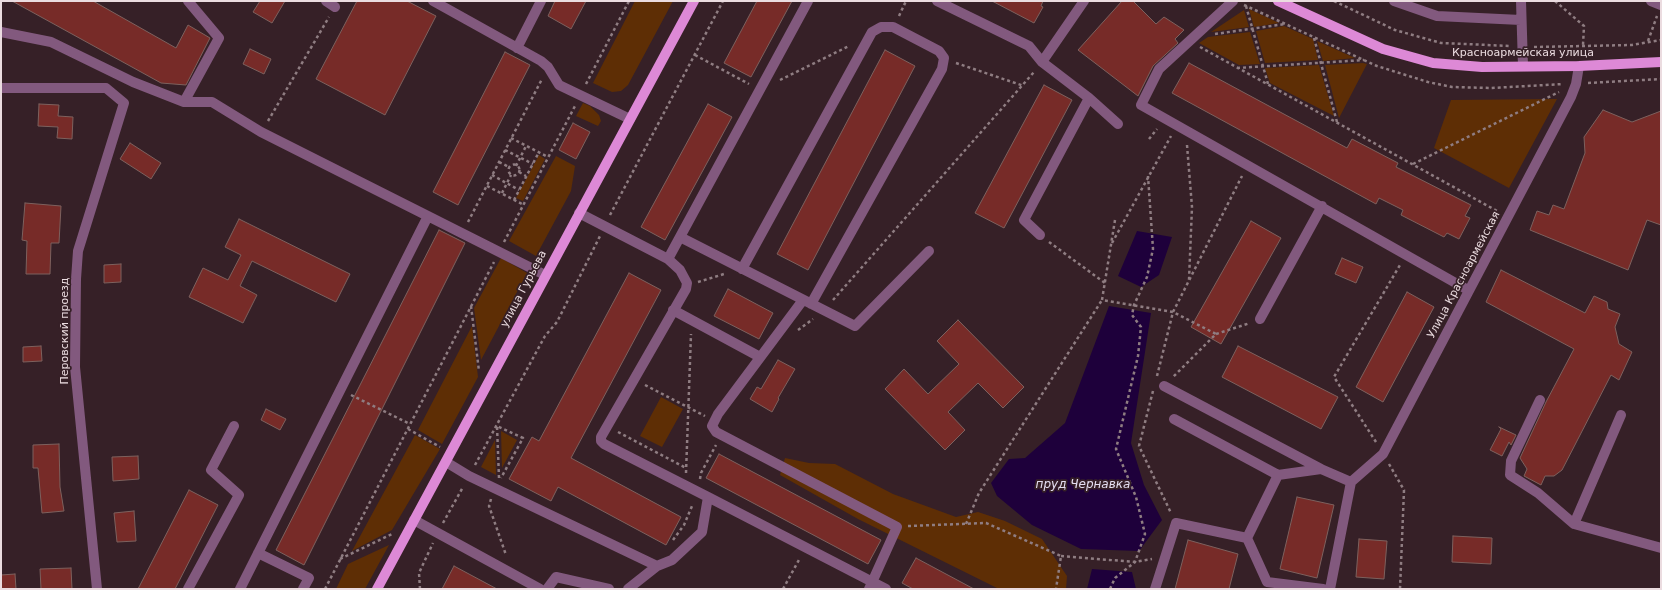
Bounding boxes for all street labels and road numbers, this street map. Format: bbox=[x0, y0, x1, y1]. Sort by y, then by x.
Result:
street label: Красноармейская улица bbox=[1452, 46, 1594, 60]
street label: Улица Красноармейская bbox=[1425, 209, 1503, 341]
street label: улица Гурьева bbox=[498, 248, 550, 330]
street label: Перовский проезд bbox=[58, 278, 72, 384]

